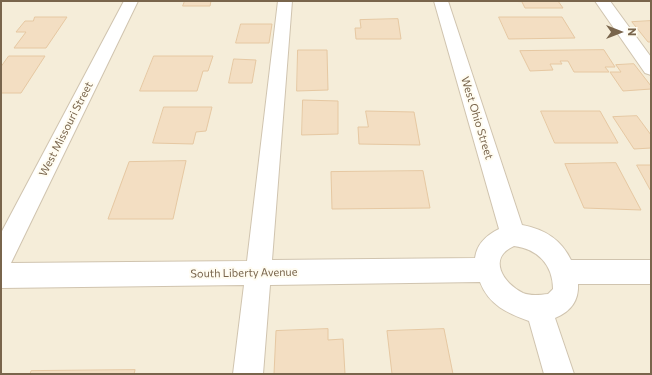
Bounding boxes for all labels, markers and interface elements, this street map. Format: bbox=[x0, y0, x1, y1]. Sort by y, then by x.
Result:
north arrow bbox=[600, 12, 640, 52]
text: N bbox=[626, 28, 639, 36]
street label: West Ohio Street bbox=[458, 75, 496, 161]
street label: West Missouri Street bbox=[36, 80, 96, 178]
street label: South Liberty Avenue bbox=[190, 265, 298, 281]

